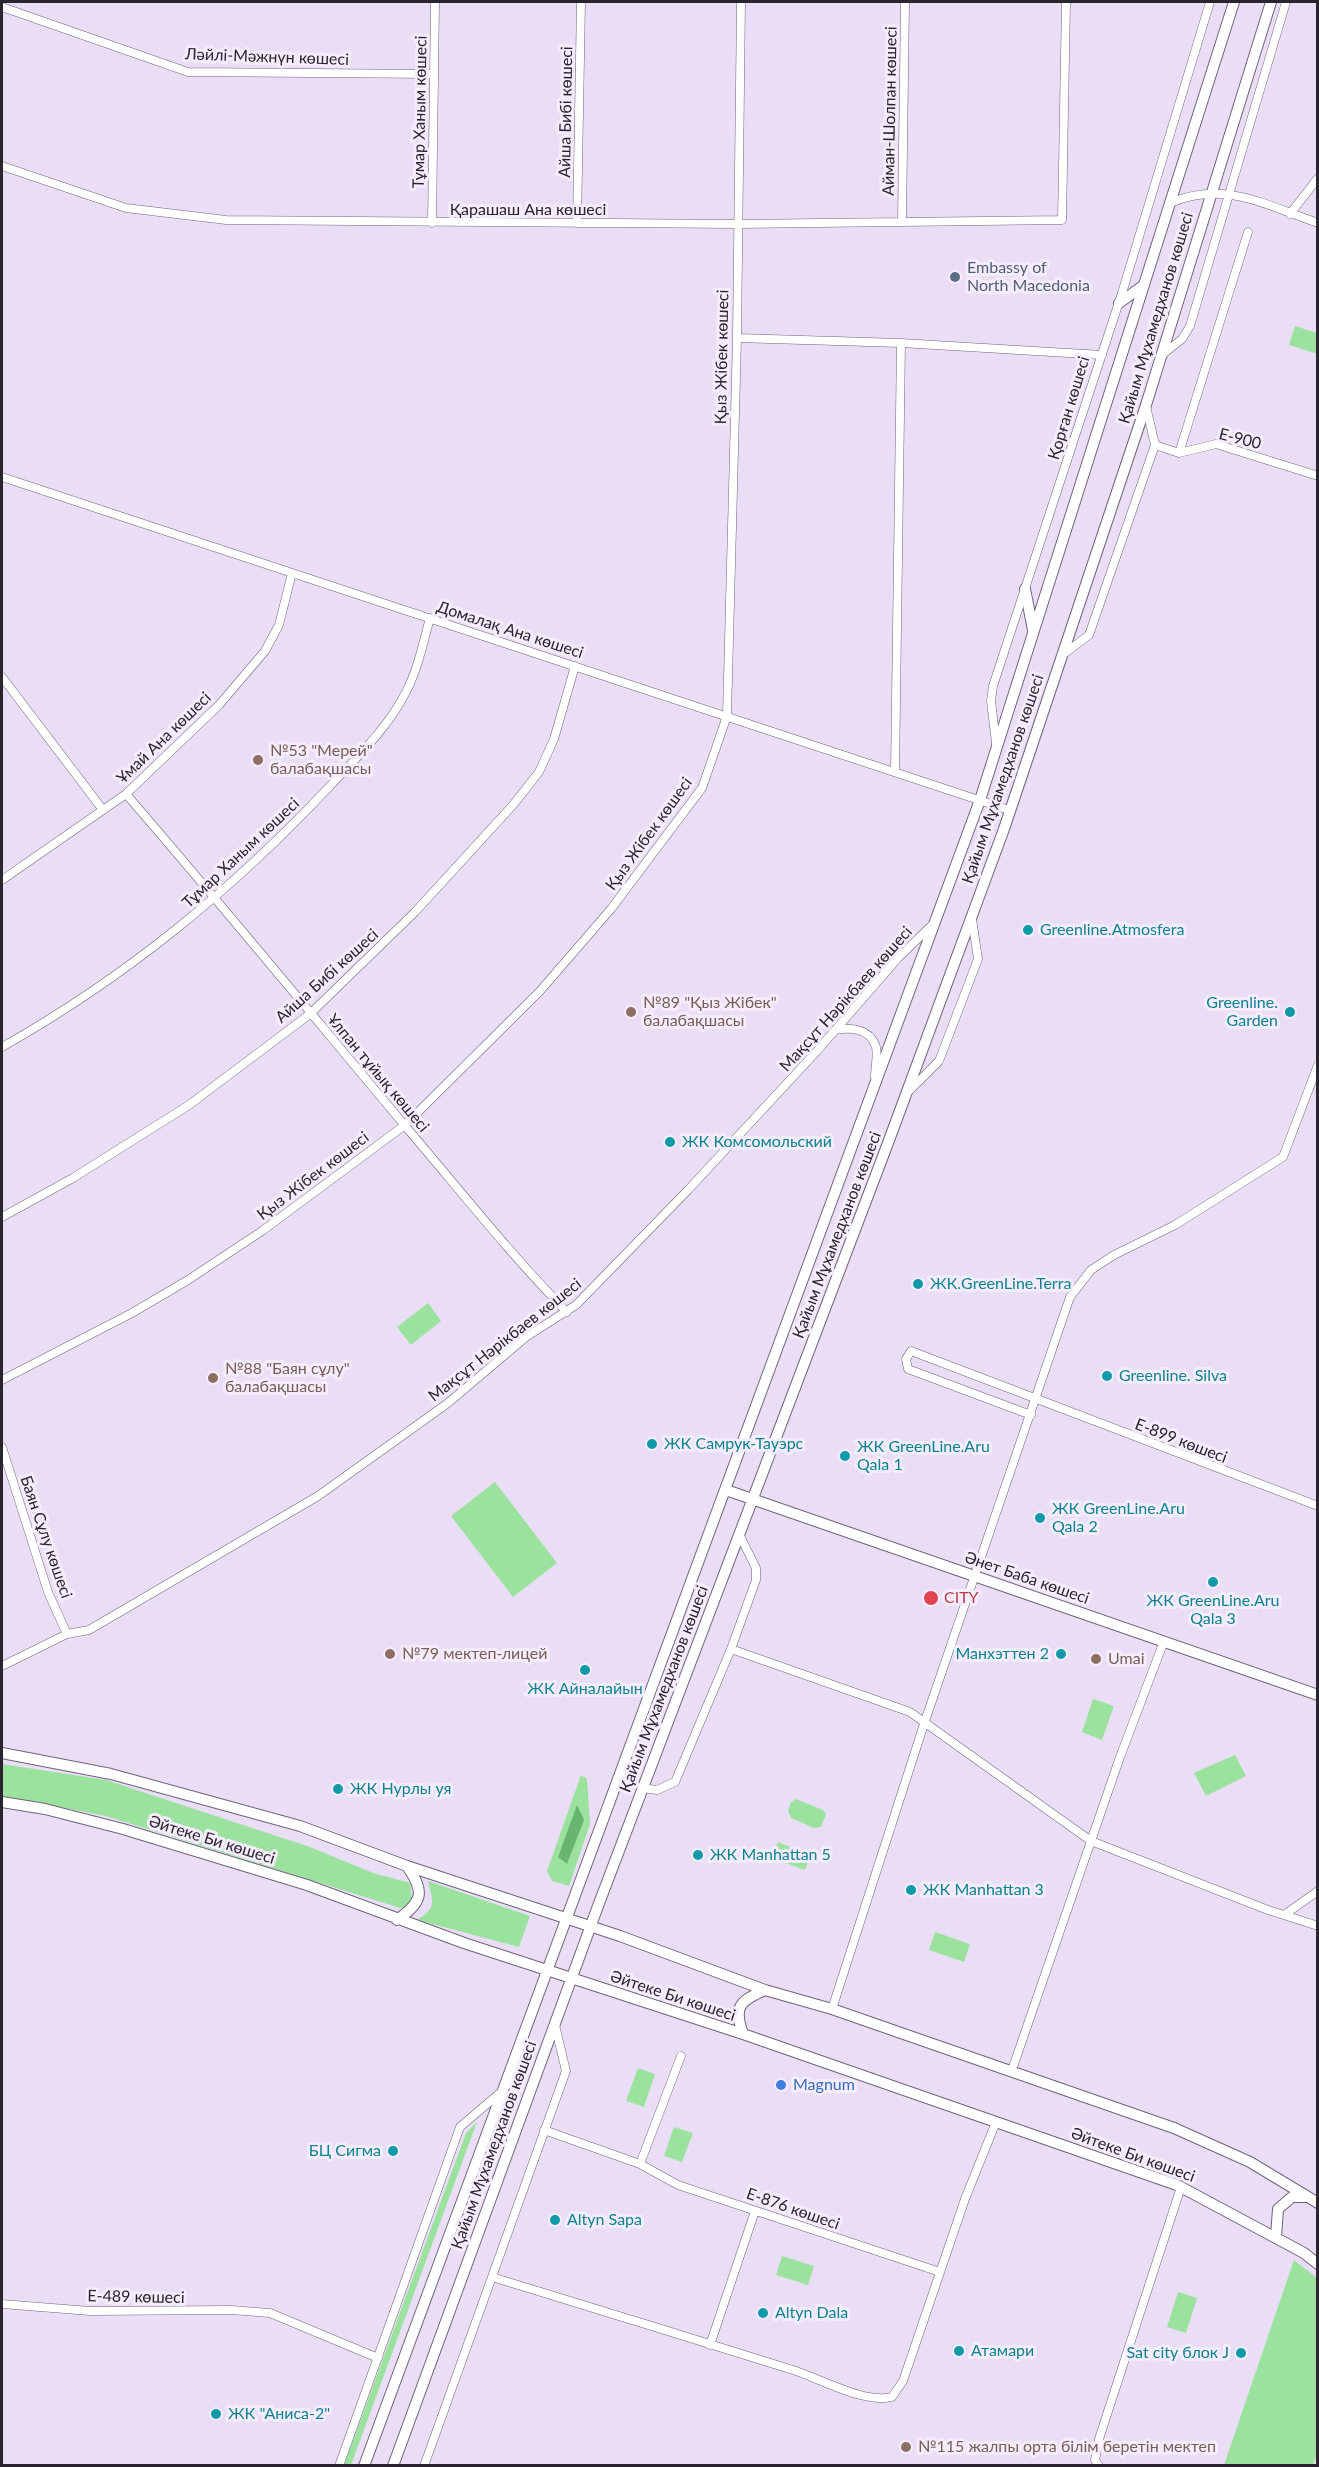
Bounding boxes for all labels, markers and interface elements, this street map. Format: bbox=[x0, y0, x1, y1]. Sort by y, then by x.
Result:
street label: Айман-Шолпан көшесі bbox=[879, 26, 901, 196]
street label: Тұмар Ханым көшесі bbox=[409, 35, 431, 189]
street label: Ләйлі-Мәжнүн көшесі bbox=[185, 45, 349, 69]
street label: Айша Бибі көшесі bbox=[555, 46, 577, 178]
street label: Қарашаш Ана көшесі bbox=[450, 200, 606, 220]
street label: Қайым Мұхамедханов көшесі bbox=[1115, 210, 1197, 426]
place label: Embassy of North Macedonia bbox=[967, 258, 1090, 296]
marker: Embassy of North Macedonia bbox=[948, 270, 962, 284]
street label: Қыз Жібек көшесі bbox=[711, 289, 733, 425]
street label: Қорған көшесі bbox=[1044, 354, 1094, 462]
street label: E-900 bbox=[1217, 424, 1263, 454]
street label: Домалақ Ана көшесі bbox=[434, 597, 586, 663]
street label: Қайым Мұхамедханов көшесі bbox=[958, 672, 1048, 886]
street label: Ұмай Ана көшесі bbox=[113, 688, 215, 788]
place label: №53 "Мерей" балабақшасы bbox=[270, 741, 373, 779]
marker: №53 "Мерей" балабақшасы bbox=[251, 753, 265, 767]
street label: Қыз Жібек көшесі bbox=[602, 774, 696, 894]
street label: Тұмар Ханым көшесі bbox=[179, 794, 303, 912]
place label: Greenline.Atmosfera bbox=[1040, 920, 1184, 940]
street label: Мақсұт Нәрікбаев көшесі bbox=[776, 922, 916, 1076]
marker: Greenline.Atmosfera bbox=[1021, 923, 1035, 937]
street label: Айша Бибі көшесі bbox=[272, 925, 382, 1027]
place label: №89 "Қыз Жібек" балабақшасы bbox=[643, 993, 777, 1031]
place label: Greenline. Garden bbox=[1206, 993, 1278, 1031]
marker: №89 "Қыз Жібек" балабақшасы bbox=[624, 1005, 638, 1019]
marker: Greenline. Garden bbox=[1283, 1005, 1297, 1019]
street label: Ұлпан тұйық көшесі bbox=[323, 1010, 433, 1136]
street label: Қыз Жібек көшесі bbox=[253, 1128, 373, 1224]
street label: Қайым Мұхамедханов көшесі bbox=[789, 1129, 885, 1341]
place label: ЖК Комсомольский bbox=[682, 1132, 832, 1152]
marker: ЖК Комсомольский bbox=[663, 1135, 677, 1149]
street label: Мақсұт Нәрікбаев көшесі bbox=[425, 1274, 585, 1406]
place label: ЖК.GreenLine.Terra bbox=[930, 1274, 1071, 1294]
marker: ЖК.GreenLine.Terra bbox=[911, 1277, 925, 1291]
place label: №88 "Баян сұлу" балабақшасы bbox=[225, 1359, 350, 1397]
place label: Greenline. Silva bbox=[1119, 1366, 1227, 1386]
marker: Greenline. Silva bbox=[1100, 1369, 1114, 1383]
marker: №88 "Баян сұлу" балабақшасы bbox=[206, 1371, 220, 1385]
street label: Е-899 көшесі bbox=[1132, 1415, 1230, 1467]
place label: ЖК Самрук-Тауэрс bbox=[664, 1434, 803, 1454]
marker: ЖК Самрук-Тауэрс bbox=[645, 1437, 659, 1451]
place label: ЖК GreenLine.Aru Qala 1 bbox=[857, 1437, 990, 1475]
marker: ЖК GreenLine.Aru Qala 1 bbox=[838, 1449, 852, 1463]
street label: Баян Сұлу көшесі bbox=[16, 1473, 76, 1601]
place label: ЖК GreenLine.Aru Qala 2 bbox=[1052, 1499, 1185, 1537]
marker: ЖК GreenLine.Aru Qala 2 bbox=[1033, 1511, 1047, 1525]
street label: Әнет Баба көшесі bbox=[962, 1548, 1092, 1608]
marker: ЖК GreenLine.Aru Qala 3 bbox=[1206, 1575, 1220, 1589]
street label: Қайым Мұхамедханов көшесі bbox=[616, 1583, 712, 1795]
place label: CITY bbox=[944, 1588, 979, 1608]
marker: CITY bbox=[922, 1589, 940, 1607]
place label: ЖК GreenLine.Aru Qala 3 bbox=[1147, 1591, 1279, 1629]
place label: №79 мектеп-лицей bbox=[402, 1644, 547, 1664]
place label: Манхэттен 2 bbox=[955, 1644, 1049, 1664]
marker: №79 мектеп-лицей bbox=[383, 1647, 397, 1661]
marker: Манхэттен 2 bbox=[1054, 1647, 1068, 1661]
place label: Umai bbox=[1108, 1649, 1144, 1669]
marker: Umai bbox=[1089, 1652, 1103, 1666]
marker: ЖК Айналайын bbox=[578, 1663, 592, 1677]
place label: ЖК Айналайын bbox=[527, 1679, 643, 1699]
place label: ЖК Нурлы уя bbox=[350, 1779, 451, 1799]
marker: ЖК Нурлы уя bbox=[331, 1782, 345, 1796]
street label: Әйтеке Би көшесі bbox=[147, 1812, 277, 1868]
place label: ЖК Manhattan 5 bbox=[710, 1845, 831, 1865]
marker: ЖК Manhattan 5 bbox=[691, 1848, 705, 1862]
place label: ЖК Manhattan 3 bbox=[923, 1880, 1044, 1900]
marker: ЖК Manhattan 3 bbox=[904, 1883, 918, 1897]
street label: Әйтеке Би көшесі bbox=[608, 1967, 738, 2025]
street label: Қайым Мұхамедханов көшесі bbox=[447, 2038, 541, 2252]
place label: Magnum bbox=[793, 2075, 855, 2095]
marker: Magnum bbox=[774, 2078, 788, 2092]
street label: Әйтеке Би көшесі bbox=[1068, 2124, 1198, 2186]
place label: БЦ Сигма bbox=[309, 2141, 381, 2161]
marker: БЦ Сигма bbox=[386, 2144, 400, 2158]
street label: Е-876 көшесі bbox=[744, 2184, 842, 2234]
place label: Altyn Sapa bbox=[567, 2210, 642, 2230]
marker: Altyn Sapa bbox=[548, 2213, 562, 2227]
street label: Е-489 көшесі bbox=[87, 2287, 185, 2307]
place label: Altyn Dala bbox=[775, 2303, 848, 2323]
marker: Altyn Dala bbox=[756, 2306, 770, 2320]
place label: Атамари bbox=[971, 2341, 1034, 2361]
place label: Sat city блок J bbox=[1126, 2343, 1229, 2363]
marker: Атамари bbox=[952, 2344, 966, 2358]
marker: Sat city блок J bbox=[1234, 2346, 1248, 2360]
place label: ЖК "Аниса-2" bbox=[228, 2404, 330, 2424]
marker: ЖК "Аниса-2" bbox=[209, 2407, 223, 2421]
place label: №115 жалпы орта білім беретін мектеп bbox=[918, 2437, 1216, 2457]
marker: №115 жалпы орта білім беретін мектеп bbox=[899, 2440, 913, 2454]

